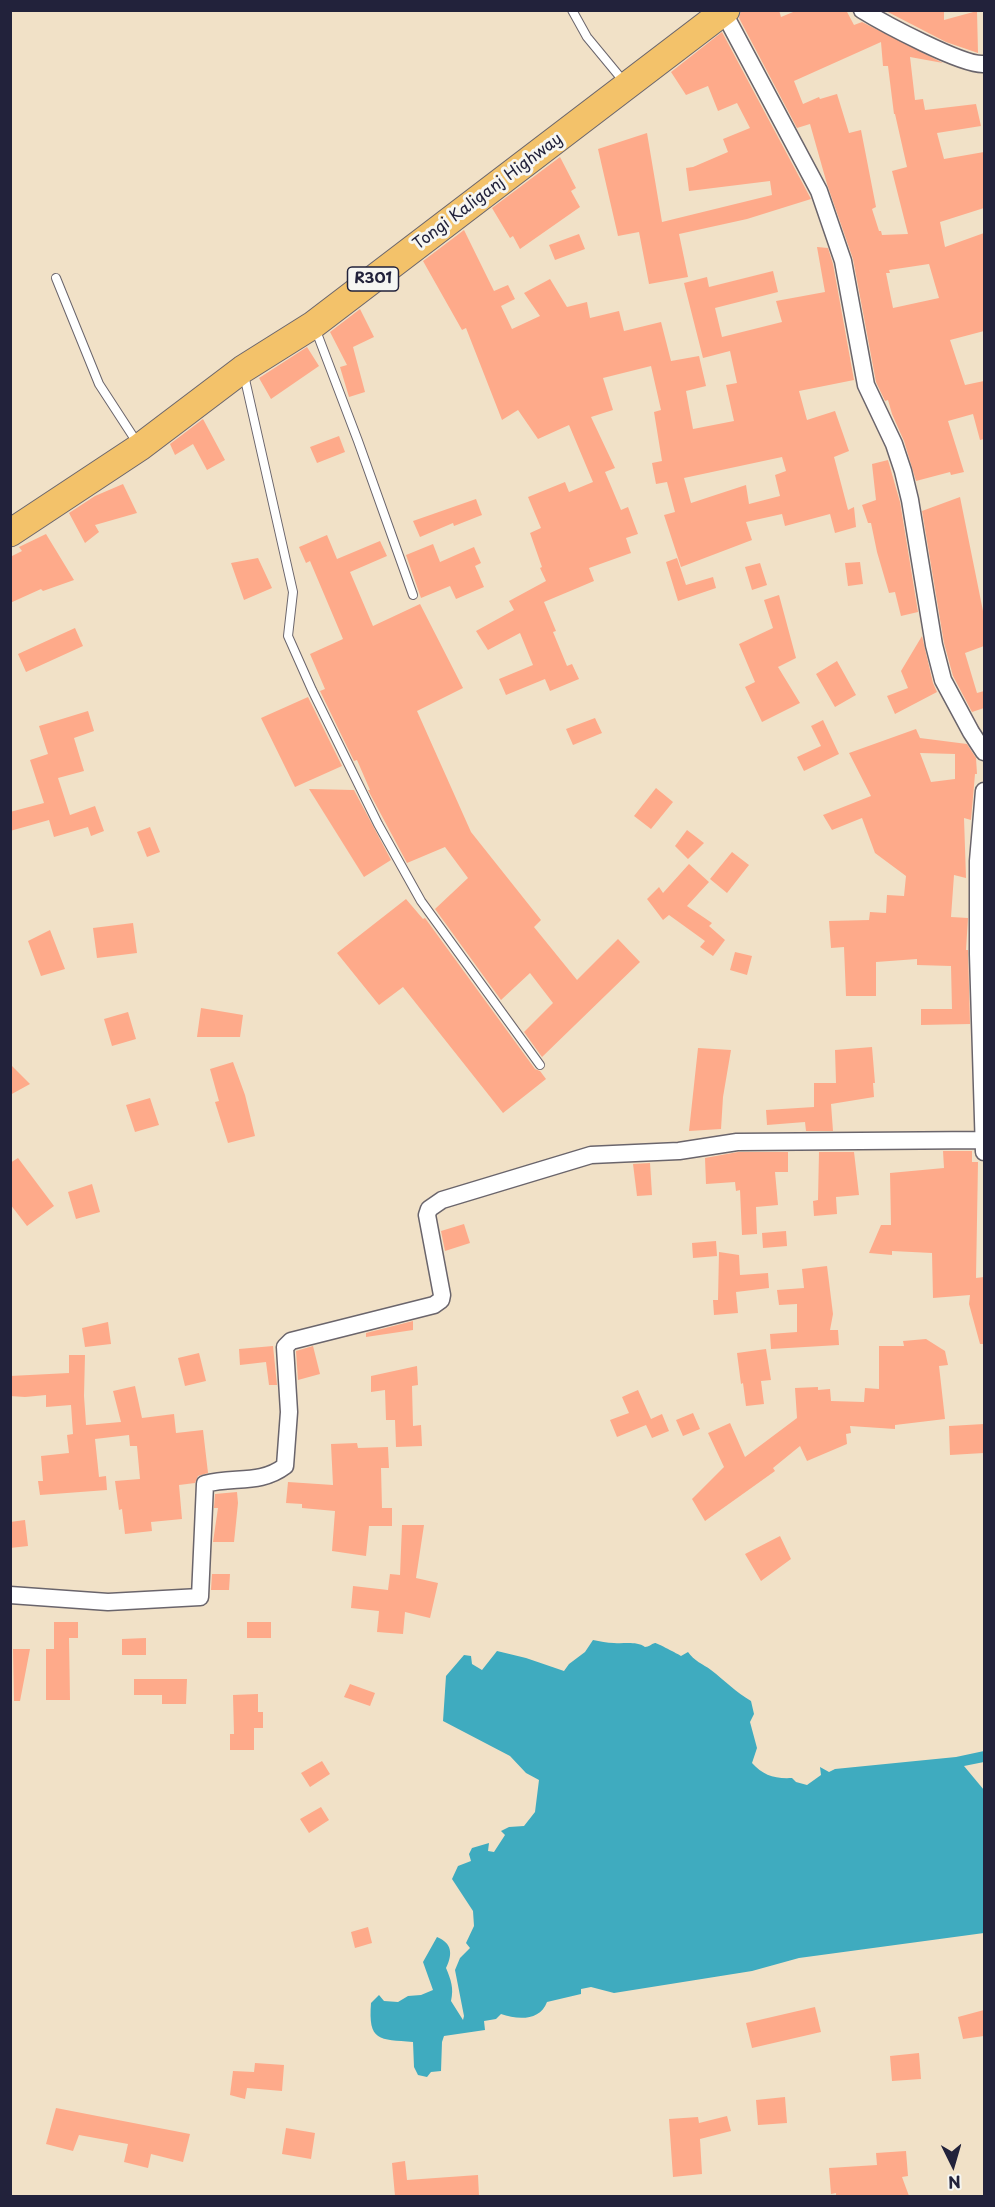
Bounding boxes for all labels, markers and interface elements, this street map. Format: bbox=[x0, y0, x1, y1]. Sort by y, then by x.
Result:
street label: Tongi Kaliganj Highway bbox=[410, 130, 566, 254]
road number: R301 bbox=[348, 267, 398, 291]
north arrow bbox=[923, 2135, 983, 2195]
text: N bbox=[947, 2170, 962, 2195]

